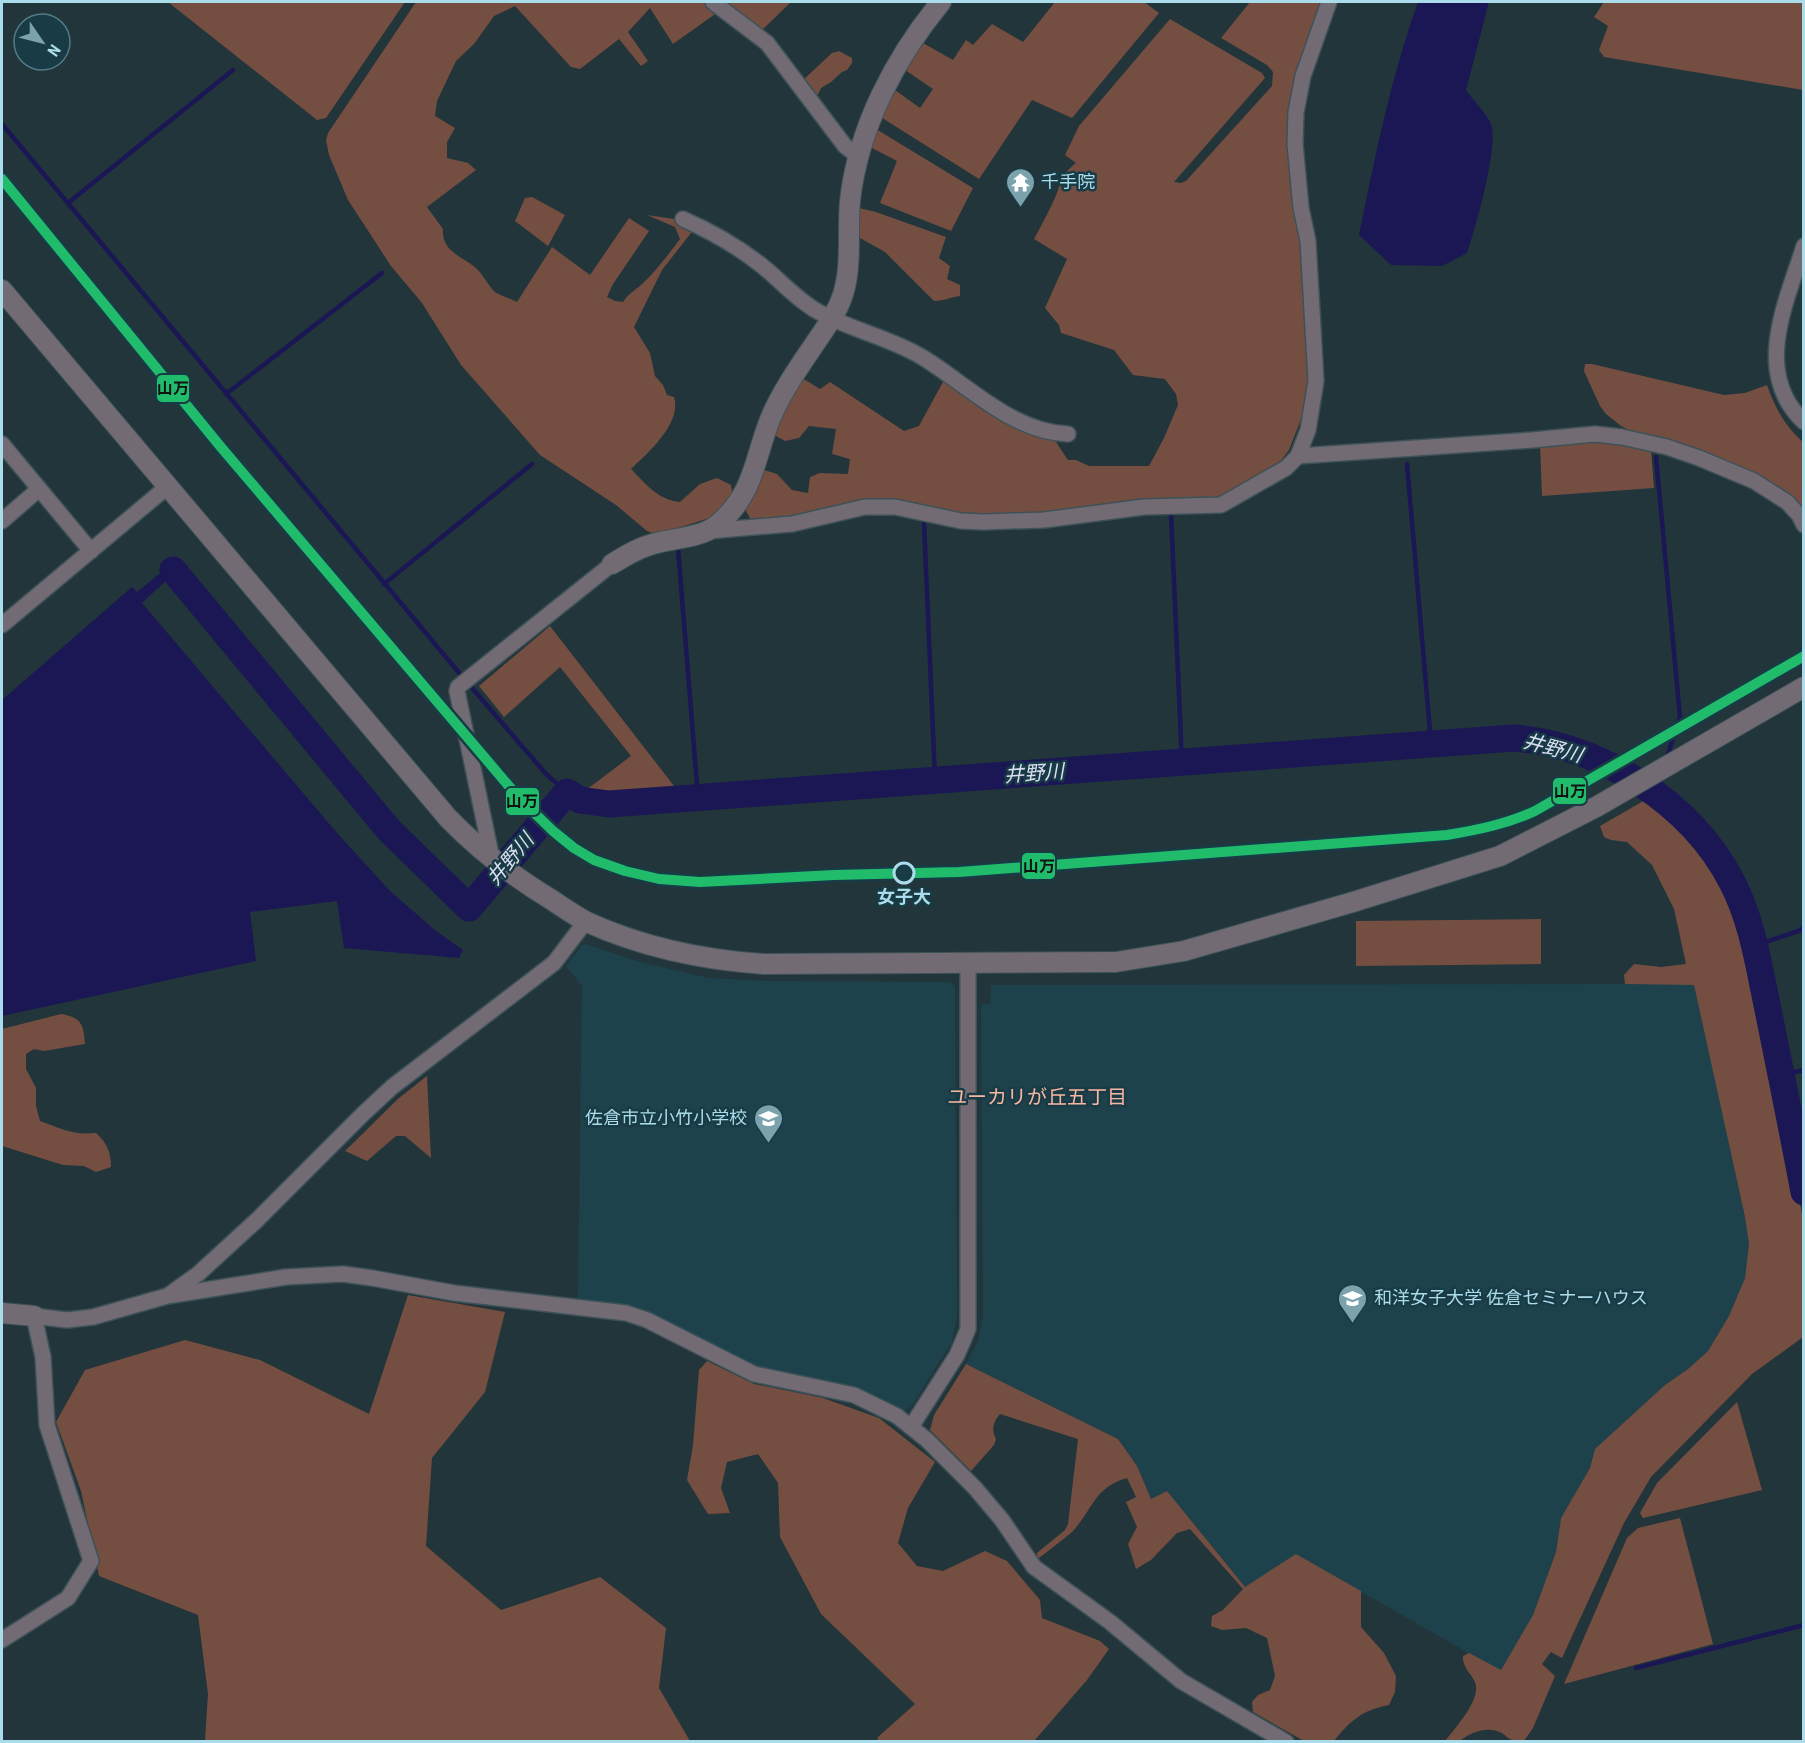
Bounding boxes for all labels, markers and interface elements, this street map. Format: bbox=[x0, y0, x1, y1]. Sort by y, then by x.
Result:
north arrow bbox=[12, 12, 72, 72]
text: N bbox=[43, 41, 64, 60]
temple icon: 千手院 bbox=[1004, 166, 1036, 208]
place label: 千手院 bbox=[1041, 171, 1095, 192]
line badge: 山万 bbox=[156, 374, 190, 403]
text: 山万 bbox=[157, 379, 189, 398]
water label: 井野川 bbox=[1521, 729, 1587, 768]
water label: 井野川 bbox=[1003, 759, 1067, 787]
line badge: 山万 bbox=[1552, 777, 1587, 805]
text: 山万 bbox=[1554, 782, 1586, 801]
line badge: 山万 bbox=[505, 787, 540, 816]
text: 山万 bbox=[506, 792, 538, 811]
water label: 井野川 bbox=[482, 827, 540, 890]
line badge: 山万 bbox=[1021, 852, 1056, 880]
text: 山万 bbox=[1023, 857, 1055, 876]
marker: 女子大 bbox=[893, 862, 915, 884]
place label: 女子大 bbox=[877, 886, 931, 907]
district label: ユーカリが丘五丁目 bbox=[947, 1085, 1127, 1109]
school or university icon: 佐倉市立小竹小学校 bbox=[752, 1102, 784, 1144]
place label: 佐倉市立小竹小学校 bbox=[585, 1107, 747, 1128]
school or university icon: 和洋女子大学 佐倉セミナーハウス bbox=[1337, 1282, 1369, 1324]
place label: 和洋女子大学 佐倉セミナーハウス bbox=[1374, 1287, 1648, 1308]

